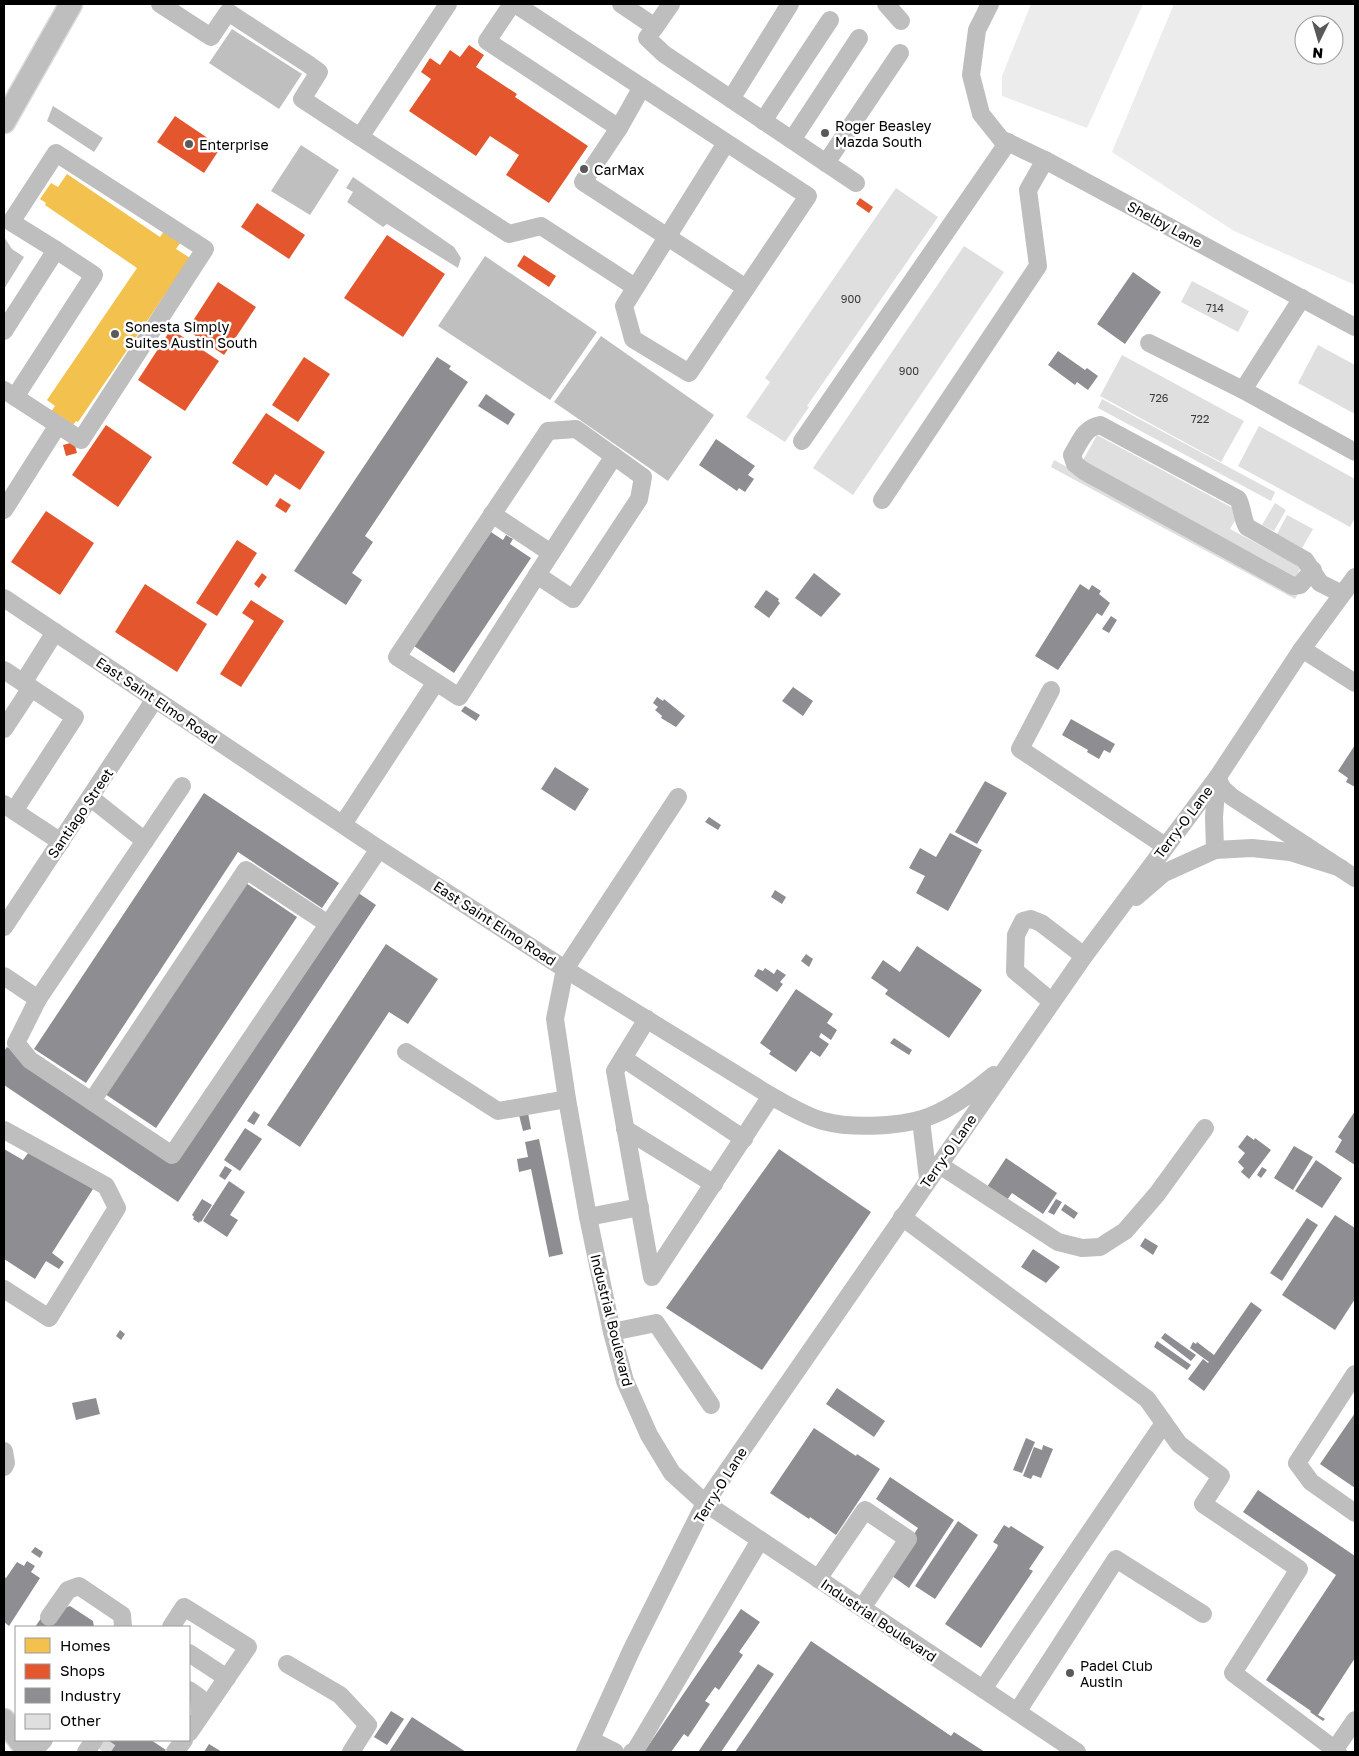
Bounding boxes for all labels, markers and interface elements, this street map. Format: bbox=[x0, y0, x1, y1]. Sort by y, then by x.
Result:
north arrow bbox=[1294, 15, 1344, 65]
text: N bbox=[1312, 45, 1324, 62]
place label: Roger Beasley Mazda South bbox=[835, 117, 931, 150]
marker: Roger Beasley Mazda South bbox=[819, 127, 831, 139]
place label: Enterprise bbox=[199, 136, 269, 153]
marker: Enterprise bbox=[183, 138, 195, 150]
place label: CarMax bbox=[594, 161, 645, 178]
marker: CarMax bbox=[578, 163, 590, 175]
street label: Shelby Lane bbox=[1125, 197, 1205, 251]
house number: 900 bbox=[841, 292, 861, 305]
house number: 714 bbox=[1206, 301, 1224, 314]
place label: Sonesta Simply Suites Austin South bbox=[125, 318, 257, 351]
marker: Sonesta Simply Suites Austin South bbox=[109, 328, 121, 340]
house number: 900 bbox=[899, 364, 919, 377]
house number: 726 bbox=[1150, 391, 1169, 404]
house number: 722 bbox=[1191, 412, 1209, 425]
street label: East Saint Elmo Road bbox=[93, 653, 221, 747]
street label: Santiago Street bbox=[44, 765, 116, 861]
street label: Terry-O Lane bbox=[1150, 782, 1216, 862]
street label: East Saint Elmo Road bbox=[431, 877, 559, 969]
street label: Terry-O Lane bbox=[916, 1111, 980, 1191]
street label: Industrial Boulevard bbox=[587, 1252, 637, 1388]
street label: Terry-O Lane bbox=[690, 1444, 750, 1526]
street label: Industrial Boulevard bbox=[818, 1575, 940, 1665]
legend bbox=[15, 1626, 190, 1741]
text: Homes bbox=[60, 1636, 110, 1654]
place label: Padel Club Austin bbox=[1080, 1657, 1153, 1690]
text: Shops bbox=[60, 1661, 105, 1679]
marker: Padel Club Austin bbox=[1064, 1667, 1076, 1679]
text: Industry bbox=[60, 1686, 121, 1704]
text: Other bbox=[60, 1711, 101, 1729]

